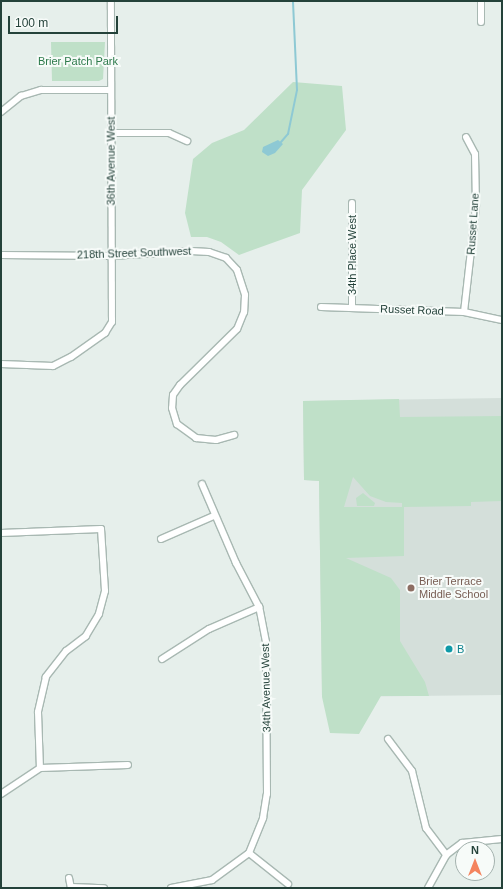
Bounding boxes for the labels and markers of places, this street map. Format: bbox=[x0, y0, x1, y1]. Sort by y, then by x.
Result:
place label: Brier Terrace Middle School bbox=[419, 575, 488, 601]
marker: Brier Terrace Middle School bbox=[406, 583, 416, 593]
place label: B bbox=[457, 642, 464, 656]
marker: B bbox=[444, 644, 454, 654]

